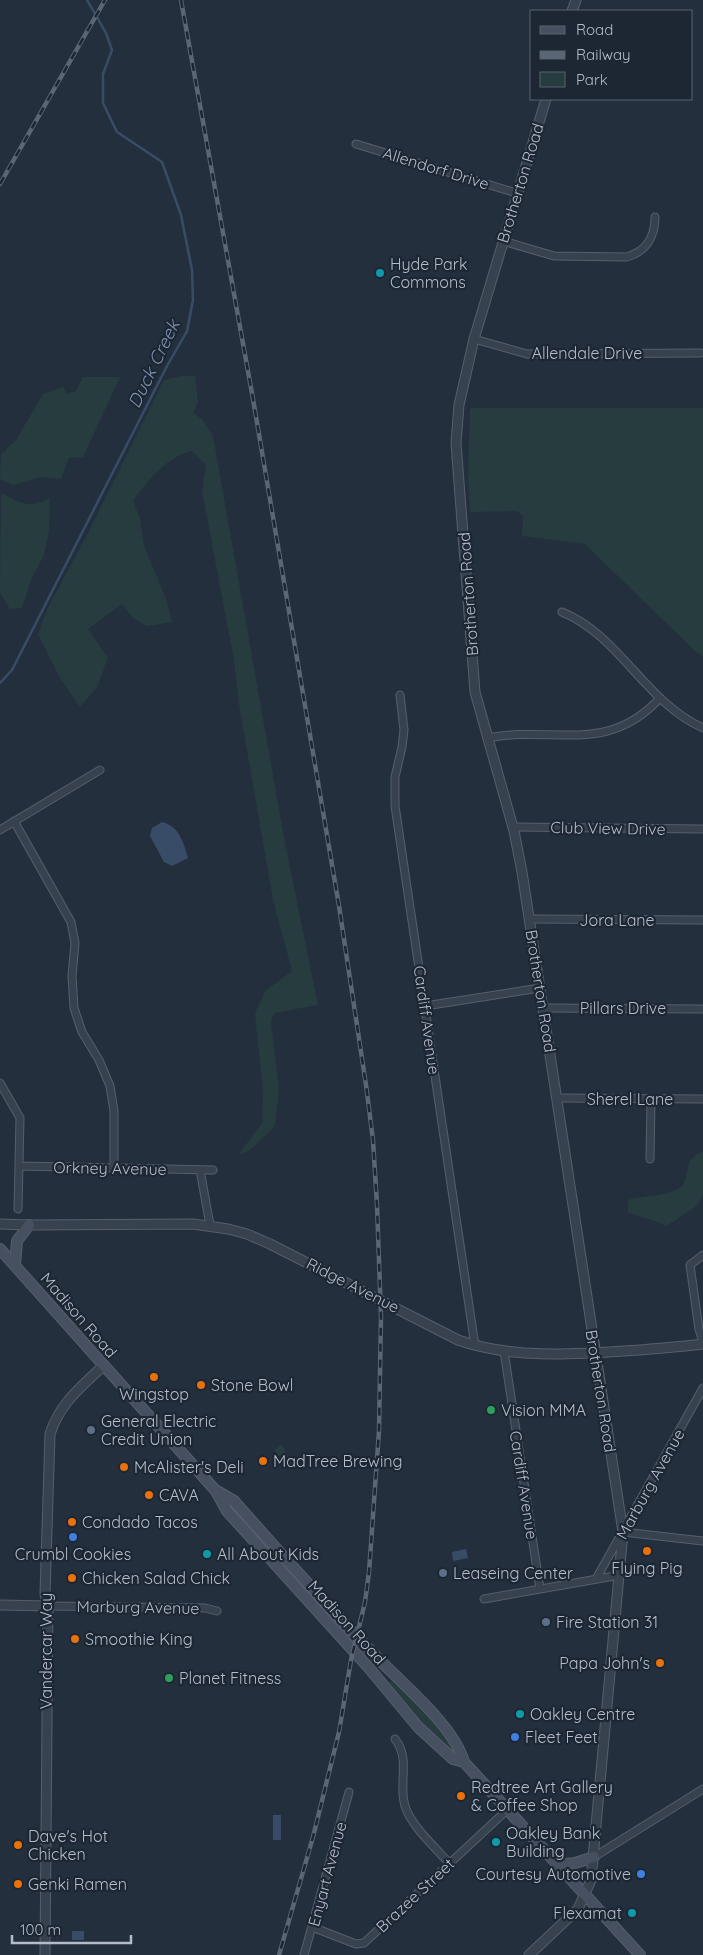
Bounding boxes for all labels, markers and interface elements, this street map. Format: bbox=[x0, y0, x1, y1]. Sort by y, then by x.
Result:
legend bbox=[530, 10, 693, 100]
text: Road bbox=[576, 20, 613, 39]
text: Railway bbox=[576, 45, 631, 64]
text: Park bbox=[576, 70, 608, 89]
street label: Brotherton Road bbox=[492, 121, 548, 245]
street label: Allendorf Drive bbox=[380, 142, 492, 194]
place label: Hyde Park Commons bbox=[390, 254, 468, 292]
marker: Hyde Park Commons bbox=[374, 267, 386, 279]
water label: Duck Creek bbox=[122, 315, 185, 412]
street label: Allendale Drive bbox=[532, 343, 642, 363]
street label: Brotherton Road bbox=[454, 531, 482, 657]
street label: Club View Drive bbox=[550, 817, 666, 839]
street label: Jora Lane bbox=[579, 910, 655, 930]
street label: Brotherton Road bbox=[521, 928, 561, 1054]
street label: Cardiff Avenue bbox=[409, 964, 445, 1076]
street label: Pillars Drive bbox=[580, 998, 666, 1018]
street label: Sherel Lane bbox=[587, 1089, 673, 1109]
street label: Orkney Avenue bbox=[53, 1157, 167, 1179]
street label: Ridge Avenue bbox=[303, 1253, 403, 1317]
street label: Madison Road bbox=[37, 1268, 121, 1362]
street label: Brotherton Road bbox=[581, 1328, 621, 1454]
marker: Wingstop bbox=[148, 1371, 160, 1383]
place label: Stone Bowl bbox=[211, 1375, 293, 1395]
marker: Stone Bowl bbox=[195, 1379, 207, 1391]
place label: Wingstop bbox=[119, 1384, 189, 1404]
place label: Vision MMA bbox=[501, 1400, 586, 1420]
marker: Vision MMA bbox=[485, 1404, 497, 1416]
place label: General Electric Credit Union bbox=[101, 1411, 216, 1449]
marker: General Electric Credit Union bbox=[85, 1424, 97, 1436]
street label: Marburg Avenue bbox=[611, 1425, 689, 1543]
street label: Cardiff Avenue bbox=[506, 1429, 542, 1541]
place label: MadTree Brewing bbox=[273, 1451, 403, 1471]
marker: MadTree Brewing bbox=[257, 1455, 269, 1467]
place label: McAlister's Deli bbox=[134, 1457, 244, 1477]
marker: McAlister's Deli bbox=[118, 1461, 130, 1473]
place label: CAVA bbox=[159, 1485, 199, 1505]
marker: CAVA bbox=[143, 1489, 155, 1501]
place label: Condado Tacos bbox=[82, 1512, 198, 1532]
marker: Condado Tacos bbox=[66, 1516, 78, 1528]
marker: Crumbl Cookies bbox=[67, 1531, 79, 1543]
place label: Crumbl Cookies bbox=[15, 1544, 131, 1564]
place label: All About Kids bbox=[217, 1544, 319, 1564]
marker: Flying Pig bbox=[641, 1545, 653, 1557]
marker: All About Kids bbox=[201, 1548, 213, 1560]
place label: Flying Pig bbox=[611, 1558, 683, 1578]
place label: Leaseing Center bbox=[453, 1563, 573, 1583]
marker: Leaseing Center bbox=[437, 1567, 449, 1579]
place label: Chicken Salad Chick bbox=[82, 1568, 230, 1588]
marker: Chicken Salad Chick bbox=[66, 1572, 78, 1584]
street label: Madison Road bbox=[304, 1576, 390, 1668]
street label: Vandercar Way bbox=[36, 1593, 56, 1709]
street label: Marburg Avenue bbox=[76, 1596, 200, 1618]
place label: Fire Station 31 bbox=[556, 1612, 658, 1632]
marker: Fire Station 31 bbox=[540, 1616, 552, 1628]
place label: Smoothie King bbox=[85, 1629, 193, 1649]
marker: Smoothie King bbox=[69, 1633, 81, 1645]
place label: Papa John's bbox=[559, 1653, 650, 1673]
marker: Papa John's bbox=[654, 1657, 666, 1669]
place label: Planet Fitness bbox=[179, 1668, 281, 1688]
marker: Planet Fitness bbox=[163, 1672, 175, 1684]
place label: Oakley Centre bbox=[530, 1704, 635, 1724]
marker: Oakley Centre bbox=[514, 1708, 526, 1720]
place label: Fleet Feet bbox=[525, 1727, 598, 1747]
marker: Fleet Feet bbox=[509, 1731, 521, 1743]
place label: Redtree Art Gallery & Coffee Shop bbox=[471, 1777, 613, 1815]
marker: Redtree Art Gallery & Coffee Shop bbox=[455, 1790, 467, 1802]
street label: Enyart Avenue bbox=[303, 1819, 351, 1929]
place label: Oakley Bank Building bbox=[506, 1823, 600, 1861]
place label: Dave's Hot Chicken bbox=[28, 1826, 108, 1864]
marker: Oakley Bank Building bbox=[490, 1836, 502, 1848]
marker: Dave's Hot Chicken bbox=[12, 1839, 24, 1851]
street label: Brazee Street bbox=[372, 1854, 458, 1936]
place label: Courtesy Automotive bbox=[475, 1864, 631, 1884]
marker: Courtesy Automotive bbox=[635, 1868, 647, 1880]
place label: Genki Ramen bbox=[28, 1874, 127, 1894]
marker: Genki Ramen bbox=[12, 1878, 24, 1890]
place label: Flexamat bbox=[553, 1903, 622, 1923]
marker: Flexamat bbox=[626, 1907, 638, 1919]
scale bar bbox=[12, 1912, 131, 1944]
text: 100 m bbox=[20, 1920, 61, 1939]

